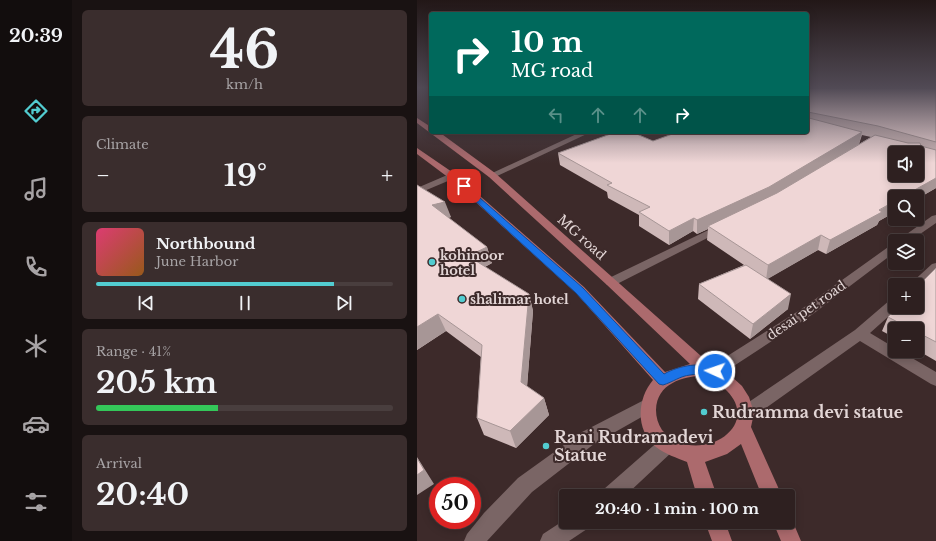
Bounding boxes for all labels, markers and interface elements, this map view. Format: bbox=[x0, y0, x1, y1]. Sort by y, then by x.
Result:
text: 46 bbox=[210, 18, 279, 82]
text: 20:39 bbox=[9, 25, 63, 47]
text: 10 m bbox=[511, 25, 583, 60]
icon: right bbox=[445, 28, 497, 80]
text: MG road bbox=[511, 60, 593, 82]
text: km/h bbox=[226, 76, 263, 93]
icon: directions bbox=[22, 97, 50, 125]
icon: left bbox=[545, 104, 567, 126]
icon: ahead bbox=[587, 104, 609, 126]
icon: ahead bbox=[629, 104, 651, 126]
icon: right bbox=[671, 104, 693, 126]
text: Climate bbox=[96, 136, 149, 153]
map controls bbox=[888, 146, 924, 358]
button: sound bbox=[888, 146, 924, 182]
text: 19° bbox=[224, 157, 267, 194]
text: − bbox=[96, 162, 110, 189]
text: + bbox=[381, 162, 393, 189]
pin bbox=[447, 169, 481, 203]
icon: music bbox=[22, 175, 50, 203]
icon: arrive bbox=[453, 175, 475, 197]
button: search bbox=[888, 190, 924, 226]
street label: MG road bbox=[554, 211, 610, 264]
text: Northbound bbox=[156, 234, 255, 253]
button: layers bbox=[888, 234, 924, 270]
place label: kohinoor hotel bbox=[440, 247, 504, 279]
icon: phone bbox=[22, 253, 50, 281]
text: June Harbor bbox=[156, 253, 238, 270]
marker: kohinoor hotel bbox=[427, 257, 437, 267]
street label: desai pet road bbox=[763, 277, 849, 344]
button: + bbox=[888, 278, 924, 314]
place label: shalimar hotel bbox=[470, 291, 569, 308]
icon: previous bbox=[135, 292, 157, 314]
icon: pause bbox=[234, 292, 256, 314]
icon: next bbox=[333, 292, 355, 314]
marker: shalimar hotel bbox=[457, 294, 467, 304]
button: − bbox=[888, 322, 924, 358]
icon: climate bbox=[22, 332, 50, 360]
text: Range · 41% bbox=[96, 343, 171, 360]
position arrow bbox=[694, 350, 736, 392]
text: 205 km bbox=[96, 364, 217, 401]
place label: Rudramma devi statue bbox=[712, 402, 903, 422]
marker: Rudramma devi statue bbox=[699, 407, 709, 417]
icon: car bbox=[22, 410, 50, 438]
place label: Rani Rudramadevi Statue bbox=[554, 427, 713, 465]
marker: Rani Rudramadevi Statue bbox=[541, 441, 551, 451]
text: Arrival bbox=[96, 455, 142, 472]
text: 20:40 bbox=[96, 476, 189, 513]
speed limit sign: 50 bbox=[429, 477, 481, 529]
icon: filters bbox=[22, 488, 50, 516]
text: 20:40 · 1 min · 100 m bbox=[595, 499, 759, 518]

